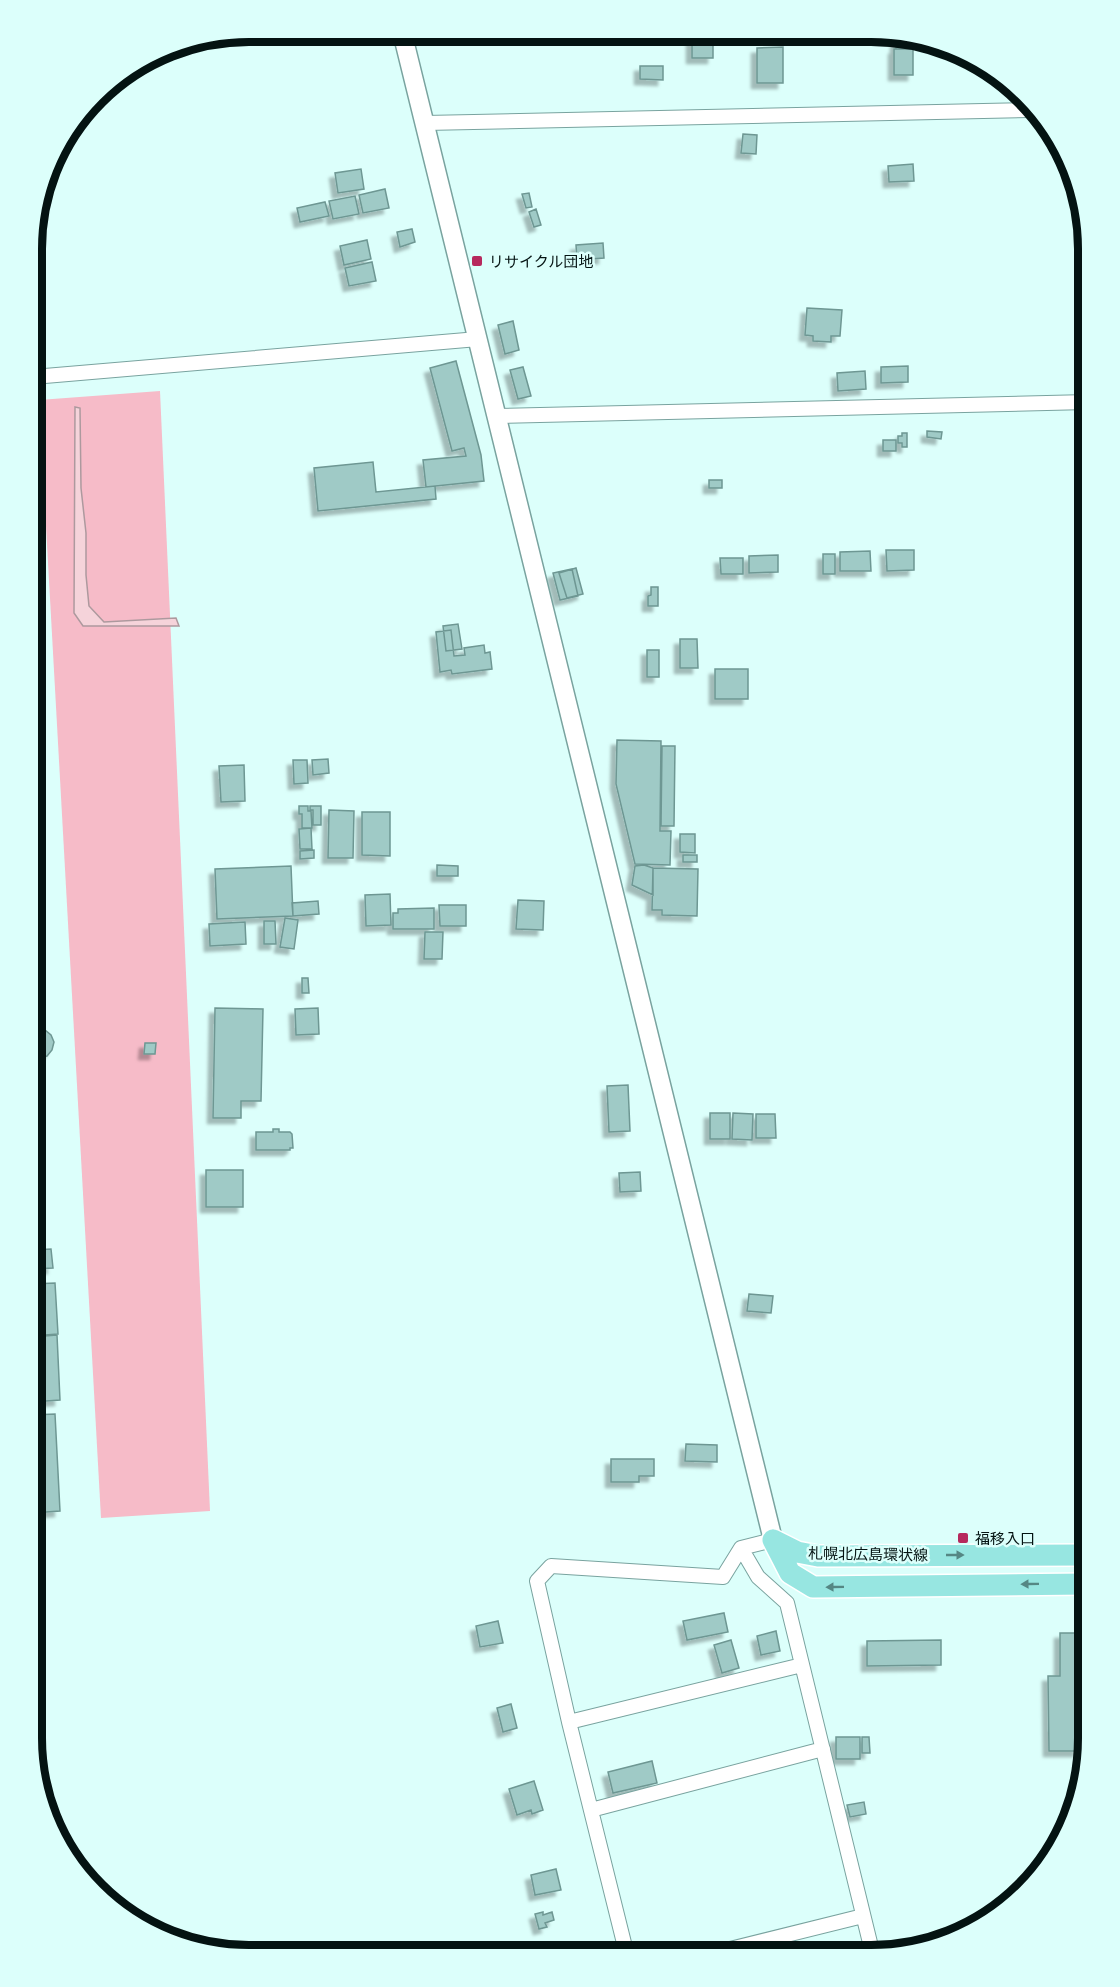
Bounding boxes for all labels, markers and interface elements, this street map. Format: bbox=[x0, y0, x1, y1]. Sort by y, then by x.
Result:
place label: リサイクル団地 bbox=[489, 253, 593, 270]
marker: リサイクル団地 bbox=[470, 254, 484, 268]
place label: 福移入口 bbox=[975, 1530, 1035, 1547]
marker: 福移入口 bbox=[956, 1531, 970, 1545]
street label: 札幌北広島環状線 bbox=[808, 1544, 928, 1564]
one-way arrow bbox=[945, 1550, 964, 1560]
one-way arrow bbox=[1020, 1580, 1039, 1589]
one-way arrow bbox=[825, 1582, 844, 1592]

